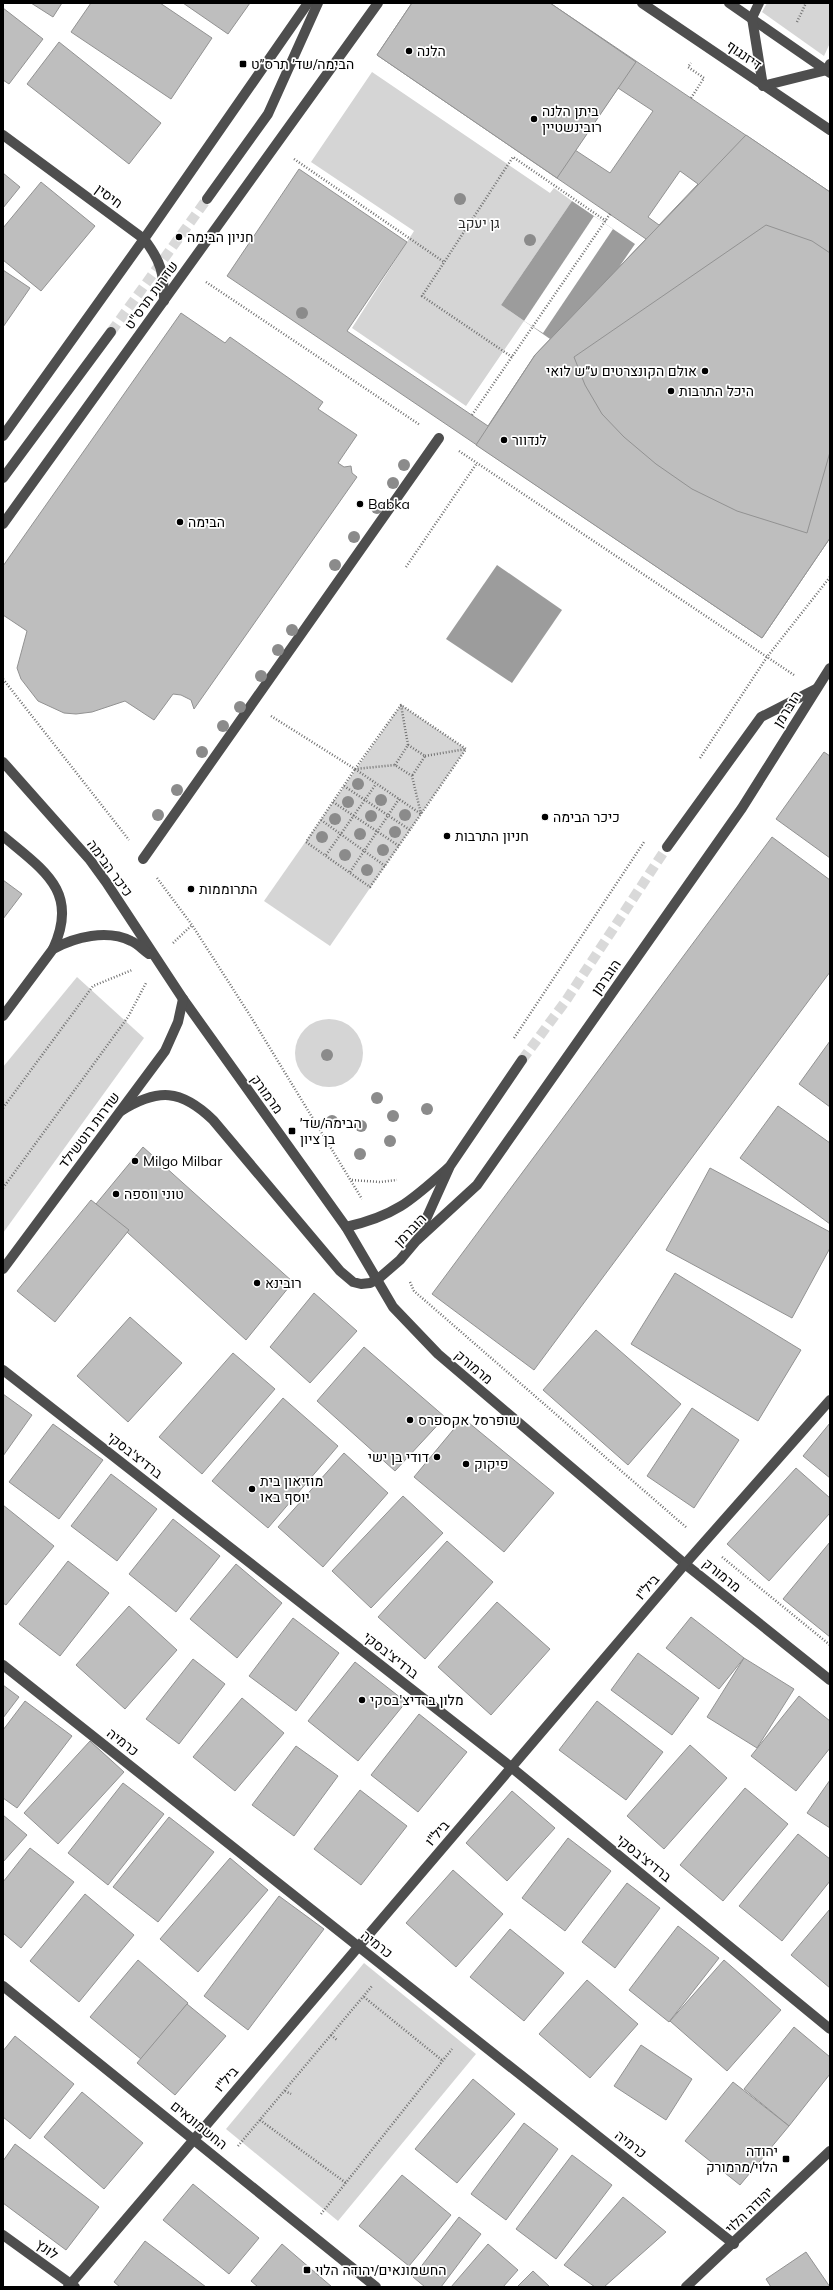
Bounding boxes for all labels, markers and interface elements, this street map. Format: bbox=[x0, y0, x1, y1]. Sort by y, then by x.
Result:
street label: דיזנגוף bbox=[723, 36, 765, 74]
place label: הלנה bbox=[417, 42, 446, 60]
marker: הלנה bbox=[404, 46, 414, 56]
place label: הבימה/שד׳ תרס״ט bbox=[251, 55, 354, 73]
marker: הבימה/שד׳ תרס״ט bbox=[238, 59, 248, 69]
place label: ביתן הלנה רובינשטיין bbox=[542, 102, 602, 136]
marker: ביתן הלנה רובינשטיין bbox=[529, 114, 539, 124]
street label: חיסין bbox=[92, 180, 126, 212]
park label: גן יעקב bbox=[458, 214, 500, 232]
place label: חניון הבימה bbox=[187, 228, 254, 246]
marker: חניון הבימה bbox=[174, 232, 184, 242]
street label: שדרות תרס"ט bbox=[120, 257, 182, 333]
place label: אולם הקונצרטים ע״ש לואי bbox=[546, 362, 697, 380]
marker: אולם הקונצרטים ע״ש לואי bbox=[700, 366, 710, 376]
place label: היכל התרבות bbox=[679, 382, 754, 400]
marker: היכל התרבות bbox=[666, 386, 676, 396]
place label: לנדוור bbox=[512, 431, 547, 449]
marker: לנדוור bbox=[499, 435, 509, 445]
place label: Babka bbox=[368, 495, 410, 513]
marker: Babka bbox=[355, 499, 365, 509]
place label: הבימה bbox=[188, 513, 225, 531]
marker: הבימה bbox=[175, 517, 185, 527]
street label: הוברמן bbox=[769, 687, 805, 731]
place label: כיכר הבימה bbox=[553, 808, 620, 826]
marker: כיכר הבימה bbox=[540, 812, 550, 822]
place label: חניון התרבות bbox=[455, 827, 529, 845]
marker: חניון התרבות bbox=[442, 831, 452, 841]
street label: כיכר הבימה bbox=[83, 836, 137, 900]
place label: התרוממות bbox=[199, 880, 258, 898]
marker: התרוממות bbox=[186, 884, 196, 894]
street label: הוברמן bbox=[587, 956, 625, 998]
street label: מרמורק bbox=[247, 1071, 287, 1117]
street label: שדרות רוטשילד bbox=[54, 1088, 124, 1172]
place label: הבימה/שד׳ בן ציון bbox=[300, 1114, 362, 1148]
marker: הבימה/שד׳ בן ציון bbox=[287, 1126, 297, 1136]
place label: Milgo Milbar bbox=[143, 1152, 223, 1170]
marker: Milgo Milbar bbox=[130, 1156, 140, 1166]
place label: טוני ווספה bbox=[124, 1185, 184, 1203]
marker: טוני ווספה bbox=[111, 1189, 121, 1199]
street label: הוברמן bbox=[390, 1210, 430, 1250]
place label: רובינא bbox=[265, 1274, 302, 1292]
marker: רובינא bbox=[252, 1278, 262, 1288]
street label: מרמורק bbox=[451, 1346, 497, 1388]
place label: שופרסל אקספרס bbox=[418, 1411, 520, 1429]
marker: שופרסל אקספרס bbox=[405, 1415, 415, 1425]
street label: ברדיצ'בסקי bbox=[104, 1428, 167, 1483]
place label: דודי בן ישי bbox=[368, 1448, 429, 1466]
marker: דודי בן ישי bbox=[432, 1452, 442, 1462]
place label: פיקוק bbox=[474, 1455, 509, 1473]
marker: פיקוק bbox=[461, 1459, 471, 1469]
place label: מוזיאון בית יוסף באו bbox=[260, 1472, 323, 1506]
marker: מוזיאון בית יוסף באו bbox=[247, 1484, 257, 1494]
street label: מרמורק bbox=[699, 1554, 745, 1596]
street label: ביל"ו bbox=[631, 1570, 664, 1604]
street label: ברדיצ'בסקי bbox=[360, 1628, 423, 1683]
place label: מלון ברדיצ'בסקי bbox=[370, 1691, 464, 1709]
marker: מלון ברדיצ'בסקי bbox=[357, 1695, 367, 1705]
street label: כרמיה bbox=[103, 1724, 143, 1760]
street label: ביל"ו bbox=[421, 1816, 454, 1850]
street label: ברדיצ'בסקי bbox=[613, 1830, 676, 1886]
street label: כרמיה bbox=[357, 1926, 397, 1962]
street label: ביל"ו bbox=[210, 2062, 243, 2096]
street label: החשמונאים bbox=[167, 2097, 231, 2153]
street label: כרמיה bbox=[611, 2126, 651, 2162]
place label: יהודה הלוי/מרמורק bbox=[706, 2142, 778, 2176]
marker: יהודה הלוי/מרמורק bbox=[781, 2154, 791, 2164]
street label: יהודה הלוי bbox=[721, 2183, 777, 2237]
street label: לונץ bbox=[32, 2235, 62, 2263]
place label: החשמונאים/יהודה הלוי bbox=[315, 2261, 447, 2279]
marker: החשמונאים/יהודה הלוי bbox=[302, 2265, 312, 2275]

